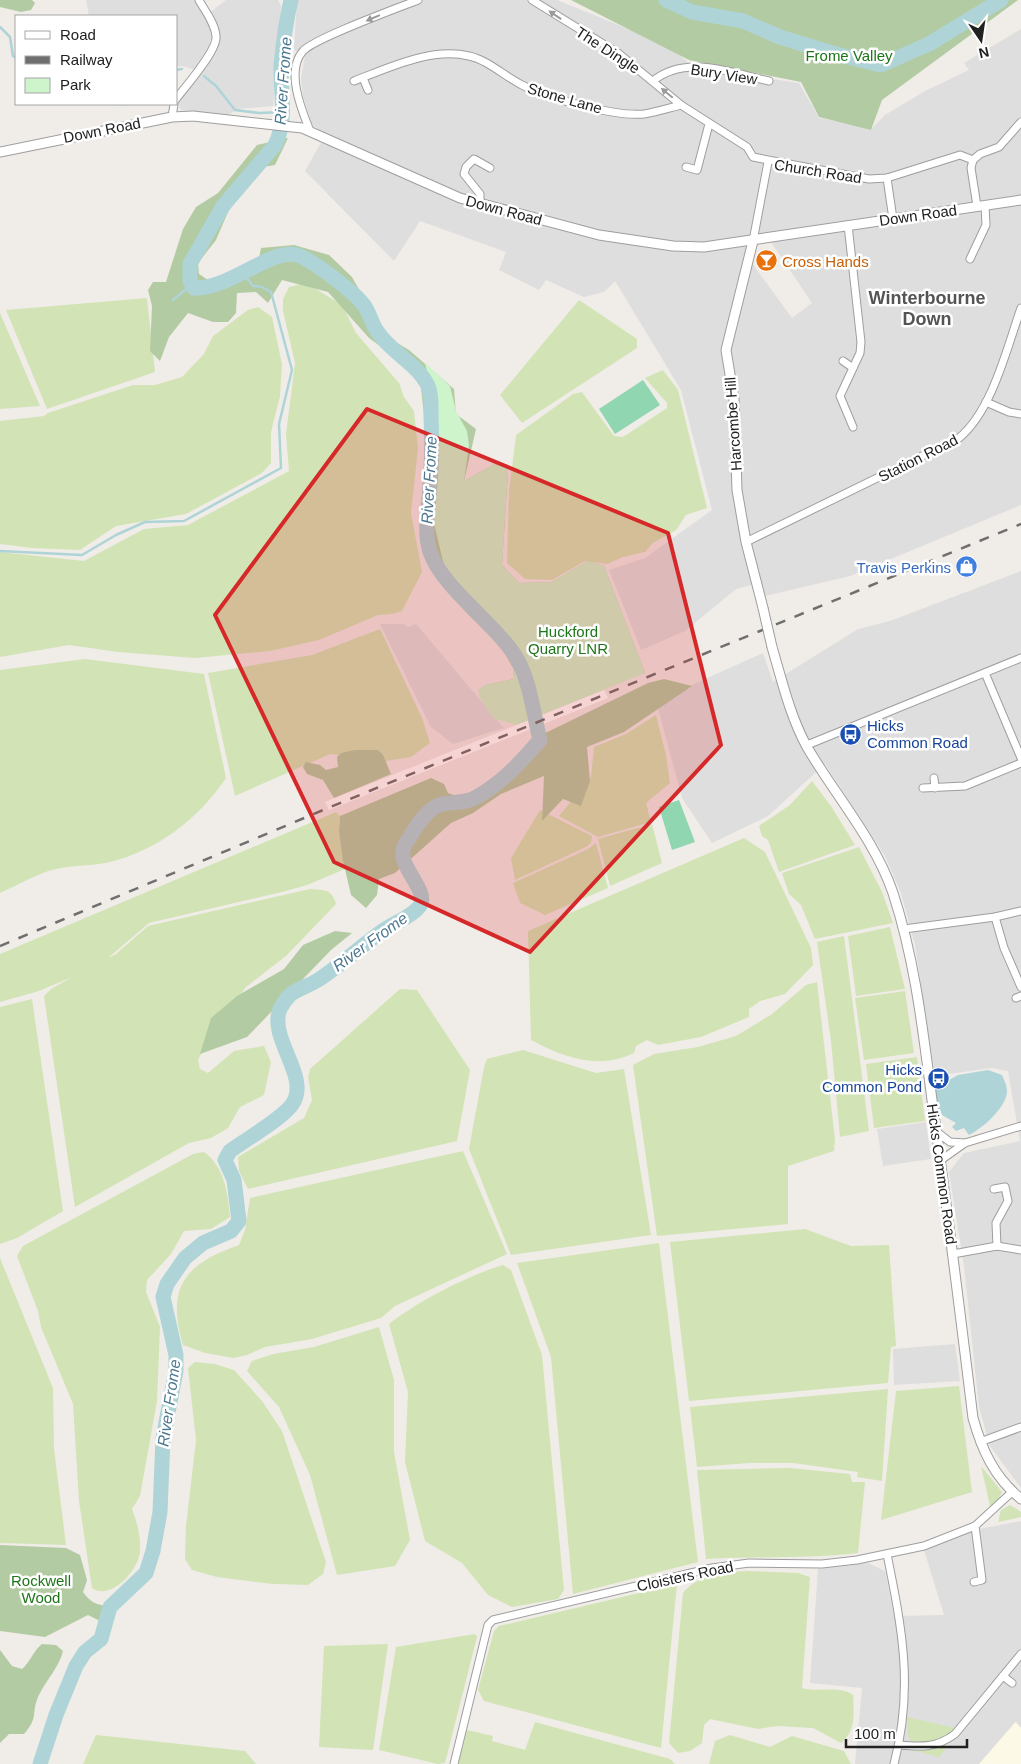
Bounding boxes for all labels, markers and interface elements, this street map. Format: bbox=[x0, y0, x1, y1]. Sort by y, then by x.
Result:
one-way arrow bbox=[548, 10, 561, 20]
legend bbox=[15, 15, 178, 105]
one-way arrow bbox=[366, 15, 380, 23]
north arrow bbox=[956, 15, 1006, 65]
street label: The Dingle bbox=[573, 23, 643, 77]
text: Road bbox=[60, 26, 96, 43]
water label: River Frome bbox=[271, 36, 295, 125]
text: N bbox=[977, 44, 991, 62]
park label: Frome Valley bbox=[805, 47, 893, 64]
text: Railway bbox=[60, 51, 113, 68]
street label: Bury View bbox=[689, 60, 759, 88]
text: Park bbox=[60, 76, 91, 93]
street label: Stone Lane bbox=[526, 79, 604, 117]
one-way arrow bbox=[661, 88, 673, 99]
street label: Down Road bbox=[62, 114, 142, 146]
street label: Church Road bbox=[773, 156, 863, 186]
street label: Down Road bbox=[464, 192, 544, 228]
street label: Down Road bbox=[878, 201, 958, 229]
bar icon: Cross Hands bbox=[754, 249, 778, 273]
place label: Cross Hands bbox=[782, 253, 869, 270]
district label: Winterbourne Down bbox=[869, 288, 985, 329]
street label: Harcombe Hill bbox=[721, 376, 745, 472]
street label: Station Road bbox=[876, 431, 960, 485]
water label: River Frome bbox=[418, 436, 440, 524]
shop icon: Travis Perkins bbox=[955, 555, 979, 579]
place label: Travis Perkins bbox=[857, 559, 951, 576]
park label: Huckford Quarry LNR bbox=[528, 623, 608, 657]
place label: Hicks Common Road bbox=[867, 717, 968, 751]
bus stop icon: Hicks Common Road bbox=[839, 722, 863, 746]
water label: River Frome bbox=[329, 909, 411, 975]
place label: Hicks Common Pond bbox=[822, 1061, 922, 1095]
bus stop icon: Hicks Common Pond bbox=[926, 1066, 950, 1090]
street label: Hicks Common Road bbox=[924, 1103, 960, 1245]
water label: River Frome bbox=[154, 1358, 184, 1448]
street label: Cloisters Road bbox=[635, 1557, 735, 1595]
park label: Rockwell Wood bbox=[11, 1572, 71, 1606]
scale bar bbox=[846, 1716, 967, 1748]
text: 100 m bbox=[854, 1725, 896, 1742]

